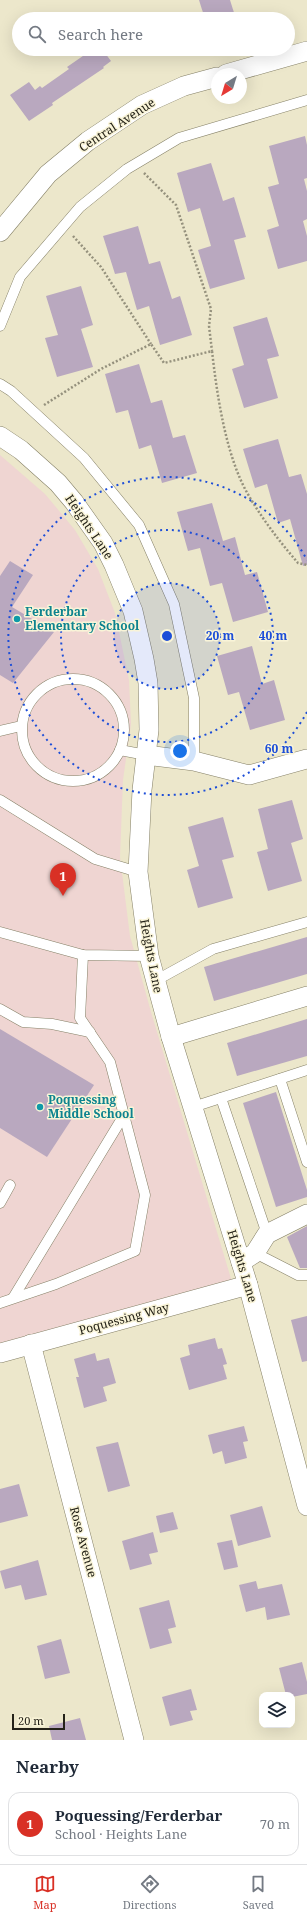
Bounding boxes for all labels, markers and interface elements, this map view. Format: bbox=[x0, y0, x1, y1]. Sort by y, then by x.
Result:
search box bbox=[12, 12, 295, 56]
icon: search bbox=[26, 23, 48, 45]
text: Search here bbox=[58, 24, 143, 44]
north arrow bbox=[211, 68, 247, 104]
street label: Central Avenue bbox=[75, 94, 158, 156]
street label: Heights Lane bbox=[61, 491, 117, 563]
place label: Ferderbar Elementary School bbox=[25, 603, 140, 634]
marker: Ferderbar Elementary School bbox=[12, 614, 22, 624]
text: 20 m bbox=[206, 627, 234, 644]
text: 40 m bbox=[259, 627, 287, 644]
centre of rings bbox=[160, 629, 174, 643]
text: 60 m bbox=[265, 740, 293, 757]
your location bbox=[170, 741, 190, 761]
pin: 1 bbox=[50, 863, 76, 896]
street label: Heights Lane bbox=[136, 917, 167, 994]
place label: Poquessing Middle School bbox=[48, 1091, 134, 1122]
marker: Poquessing Middle School bbox=[35, 1102, 45, 1112]
street label: Heights Lane bbox=[223, 1227, 262, 1304]
street label: Poquessing Way bbox=[77, 1298, 171, 1339]
street label: Rose Avenue bbox=[66, 1505, 101, 1579]
map controls bbox=[259, 1692, 295, 1728]
button: layers bbox=[259, 1692, 295, 1728]
scale bar bbox=[12, 1712, 65, 1731]
text: 20 m bbox=[18, 1713, 44, 1728]
text: Nearby bbox=[16, 1755, 79, 1778]
text: Poquessing/Ferderbar bbox=[55, 1805, 222, 1825]
text: 1 bbox=[26, 1815, 34, 1833]
text: 70 m bbox=[260, 1815, 290, 1833]
text: School · Heights Lane bbox=[55, 1825, 187, 1843]
tab: Map bbox=[33, 1873, 56, 1912]
tab: Directions bbox=[123, 1873, 176, 1912]
tab: Saved bbox=[243, 1873, 274, 1912]

